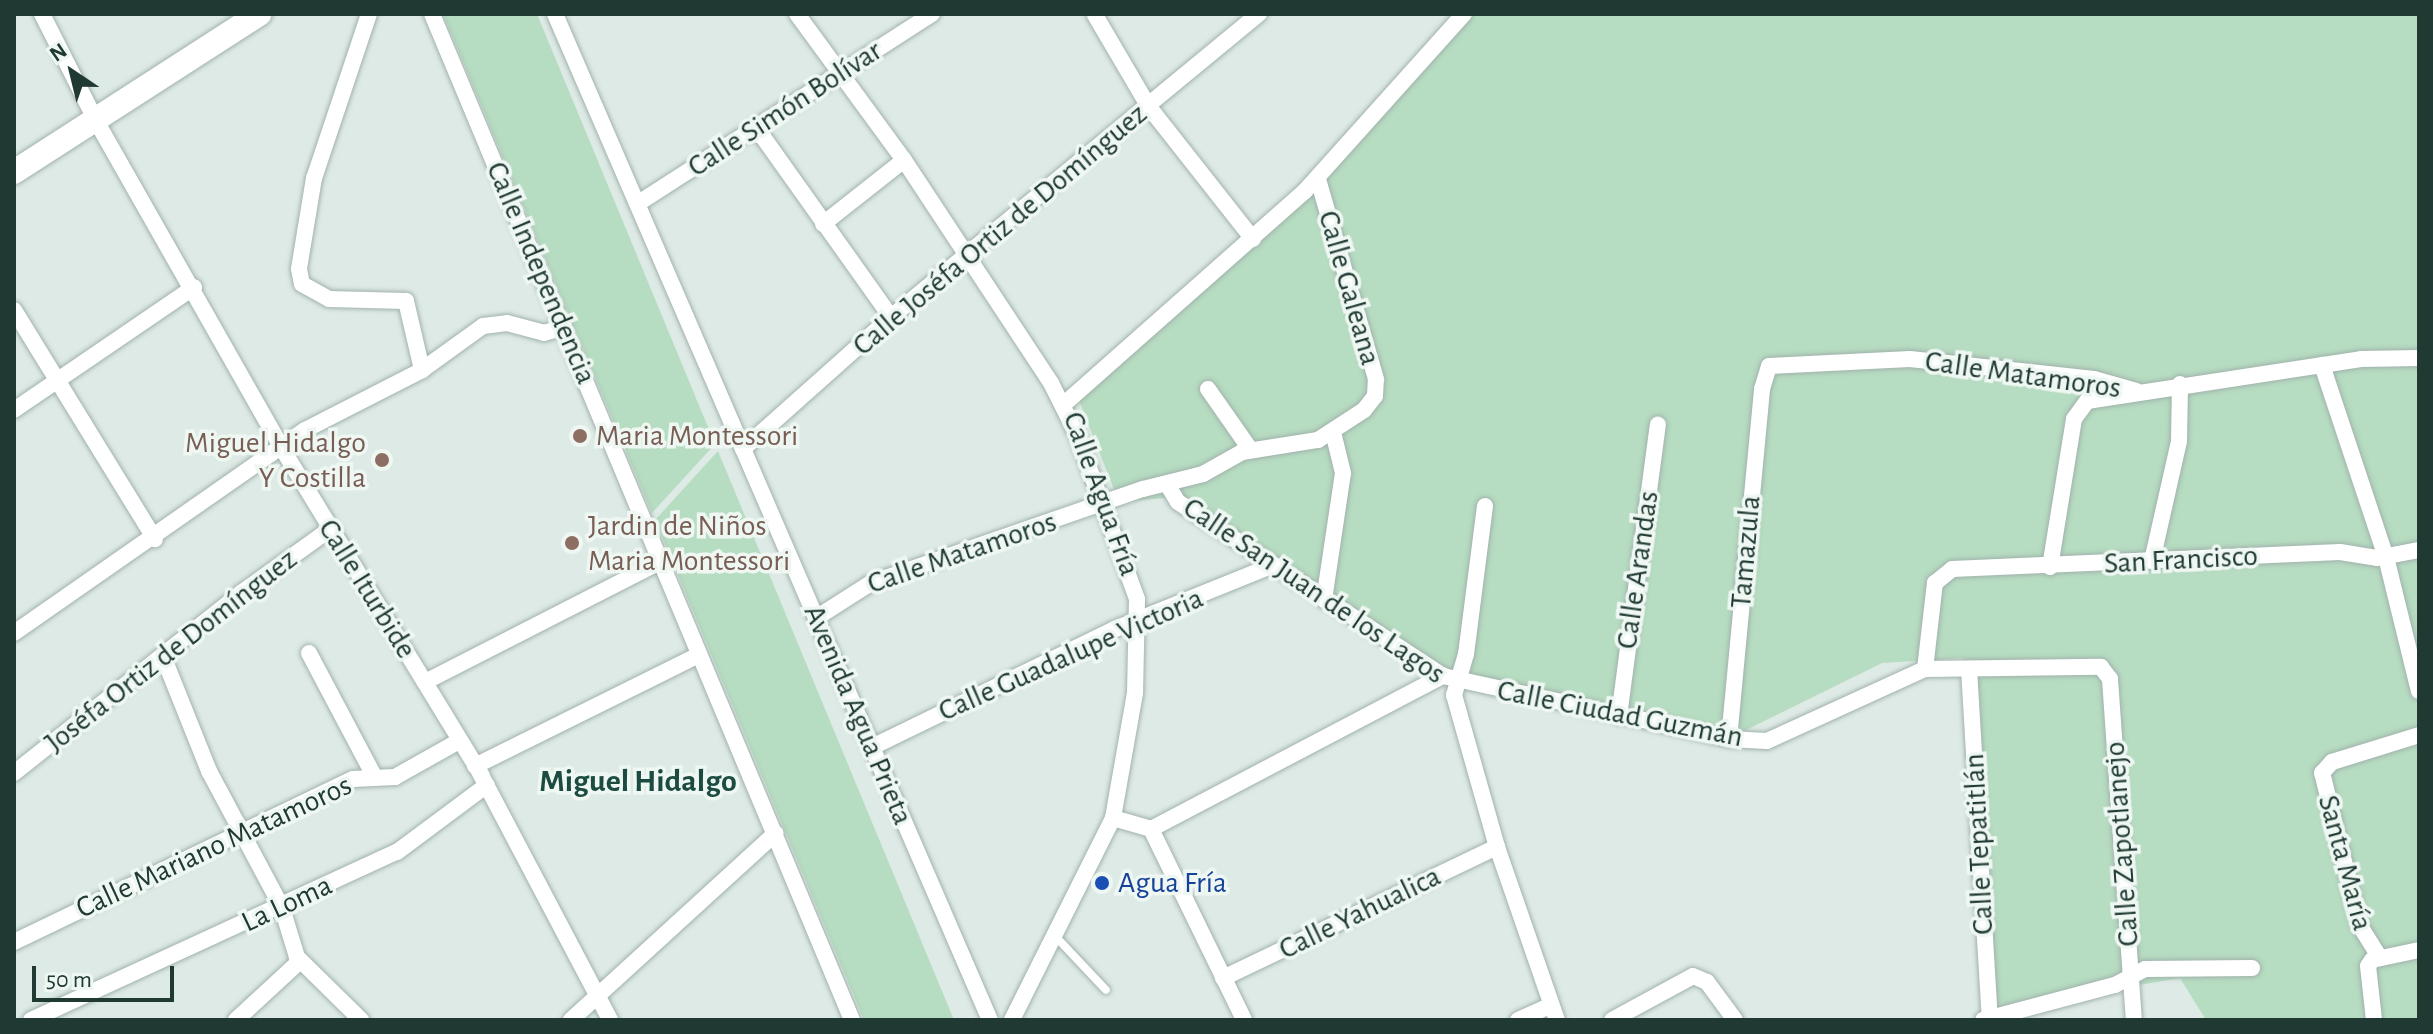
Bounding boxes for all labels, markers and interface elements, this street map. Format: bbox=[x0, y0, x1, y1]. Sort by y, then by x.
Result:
north arrow bbox=[32, 32, 112, 112]
street label: Calle Simón Bolívar bbox=[681, 33, 889, 185]
text: N bbox=[46, 39, 71, 66]
street label: Calle Joséfa Ortiz de Domínguez bbox=[846, 96, 1154, 364]
street label: Calle Independencia bbox=[478, 157, 604, 389]
street label: Calle Galeana bbox=[1310, 207, 1388, 369]
street label: Calle Matamoros bbox=[1923, 343, 2123, 407]
street label: Calle Agua Fría bbox=[1055, 407, 1147, 581]
place label: Maria Montessori bbox=[596, 418, 798, 454]
place label: Miguel Hidalgo Y Costilla bbox=[185, 425, 366, 496]
marker: Maria Montessori bbox=[571, 427, 589, 445]
marker: Miguel Hidalgo Y Costilla bbox=[373, 451, 391, 469]
street label: Calle Arandas bbox=[1609, 489, 1667, 651]
street label: Calle San Juan de los Lagos bbox=[1176, 490, 1452, 692]
street label: Tamazula bbox=[1723, 494, 1769, 610]
street label: Calle Matamoros bbox=[863, 504, 1061, 602]
place label: Jardin de Niños Maria Montessori bbox=[588, 508, 790, 578]
street label: Calle Iturbide bbox=[310, 513, 424, 665]
marker: Jardin de Niños Maria Montessori bbox=[563, 534, 581, 552]
street label: San Francisco bbox=[2103, 538, 2259, 582]
street label: Joséfa Ortiz de Domínguez bbox=[38, 541, 304, 761]
street label: Calle Guadalupe Victoria bbox=[933, 580, 1209, 730]
street label: Avenida Agua Prieta bbox=[795, 600, 921, 830]
street label: Calle Ciudad Guzmán bbox=[1494, 673, 1746, 755]
street label: Calle Zapotlanejo bbox=[2097, 740, 2147, 948]
street label: Calle Tepatitlán bbox=[1956, 752, 2002, 936]
district label: Miguel Hidalgo bbox=[539, 762, 737, 800]
street label: Calle Mariano Matamoros bbox=[70, 767, 358, 927]
street label: Santa María bbox=[2310, 791, 2380, 935]
street label: Calle Yahualica bbox=[1273, 858, 1447, 968]
place label: Agua Fría bbox=[1118, 865, 1227, 901]
street label: La Loma bbox=[236, 867, 338, 941]
marker: Agua Fría bbox=[1093, 874, 1111, 892]
scale bar bbox=[36, 950, 178, 1000]
text: 50 m bbox=[46, 968, 92, 992]

